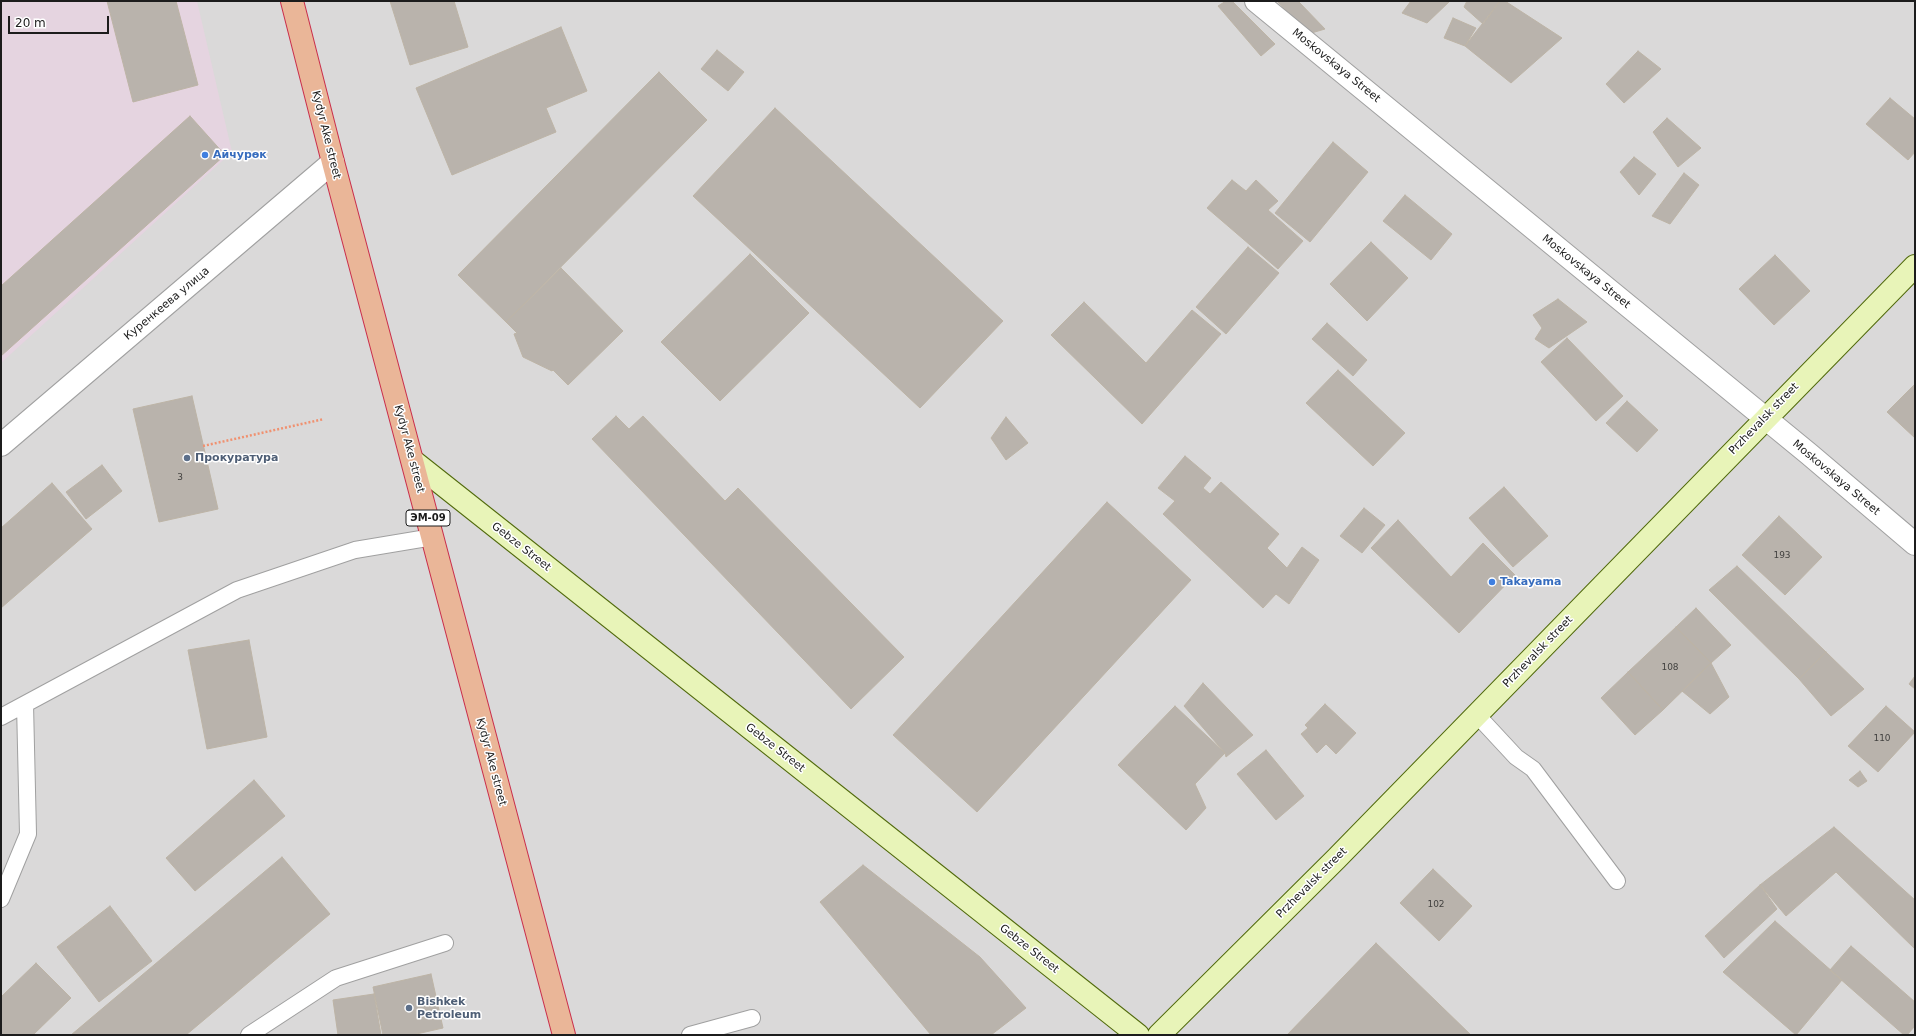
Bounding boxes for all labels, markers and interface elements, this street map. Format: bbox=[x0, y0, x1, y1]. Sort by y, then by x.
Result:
scale bar bbox=[10, 8, 111, 34]
text: 20 m bbox=[15, 16, 46, 30]
street label: Moskovskaya Street bbox=[1289, 26, 1383, 106]
street label: Kydyr Ake street bbox=[309, 90, 343, 180]
place label: Айчурөк bbox=[213, 148, 267, 162]
marker: Айчурөк bbox=[200, 150, 210, 160]
street label: Moskovskaya Street bbox=[1539, 232, 1633, 312]
street label: Куренкеева улица bbox=[122, 265, 212, 343]
street label: Przhevalsk street bbox=[1726, 380, 1802, 458]
street label: Kydyr Ake street bbox=[391, 404, 427, 494]
street label: Moskovskaya Street bbox=[1790, 438, 1882, 518]
place label: Прокуратура bbox=[195, 451, 278, 465]
marker: Прокуратура bbox=[182, 453, 192, 463]
house number: 3 bbox=[177, 473, 183, 483]
road number: ЭМ-09 bbox=[406, 510, 450, 526]
street label: Gebze Street bbox=[489, 520, 553, 574]
house number: 193 bbox=[1773, 551, 1791, 561]
place label: Takayama bbox=[1500, 575, 1561, 589]
marker: Takayama bbox=[1487, 577, 1497, 587]
street label: Przhevalsk street bbox=[1500, 613, 1576, 691]
house number: 108 bbox=[1661, 663, 1679, 673]
street label: Kydyr Ake street bbox=[473, 717, 509, 807]
street label: Gebze Street bbox=[743, 721, 807, 775]
house number: 110 bbox=[1873, 734, 1891, 744]
street label: Przhevalsk street bbox=[1274, 845, 1350, 921]
house number: 102 bbox=[1427, 900, 1445, 910]
street label: Gebze Street bbox=[997, 922, 1061, 976]
place label: Bishkek Petroleum bbox=[417, 995, 481, 1021]
marker: Bishkek Petroleum bbox=[404, 1003, 414, 1013]

